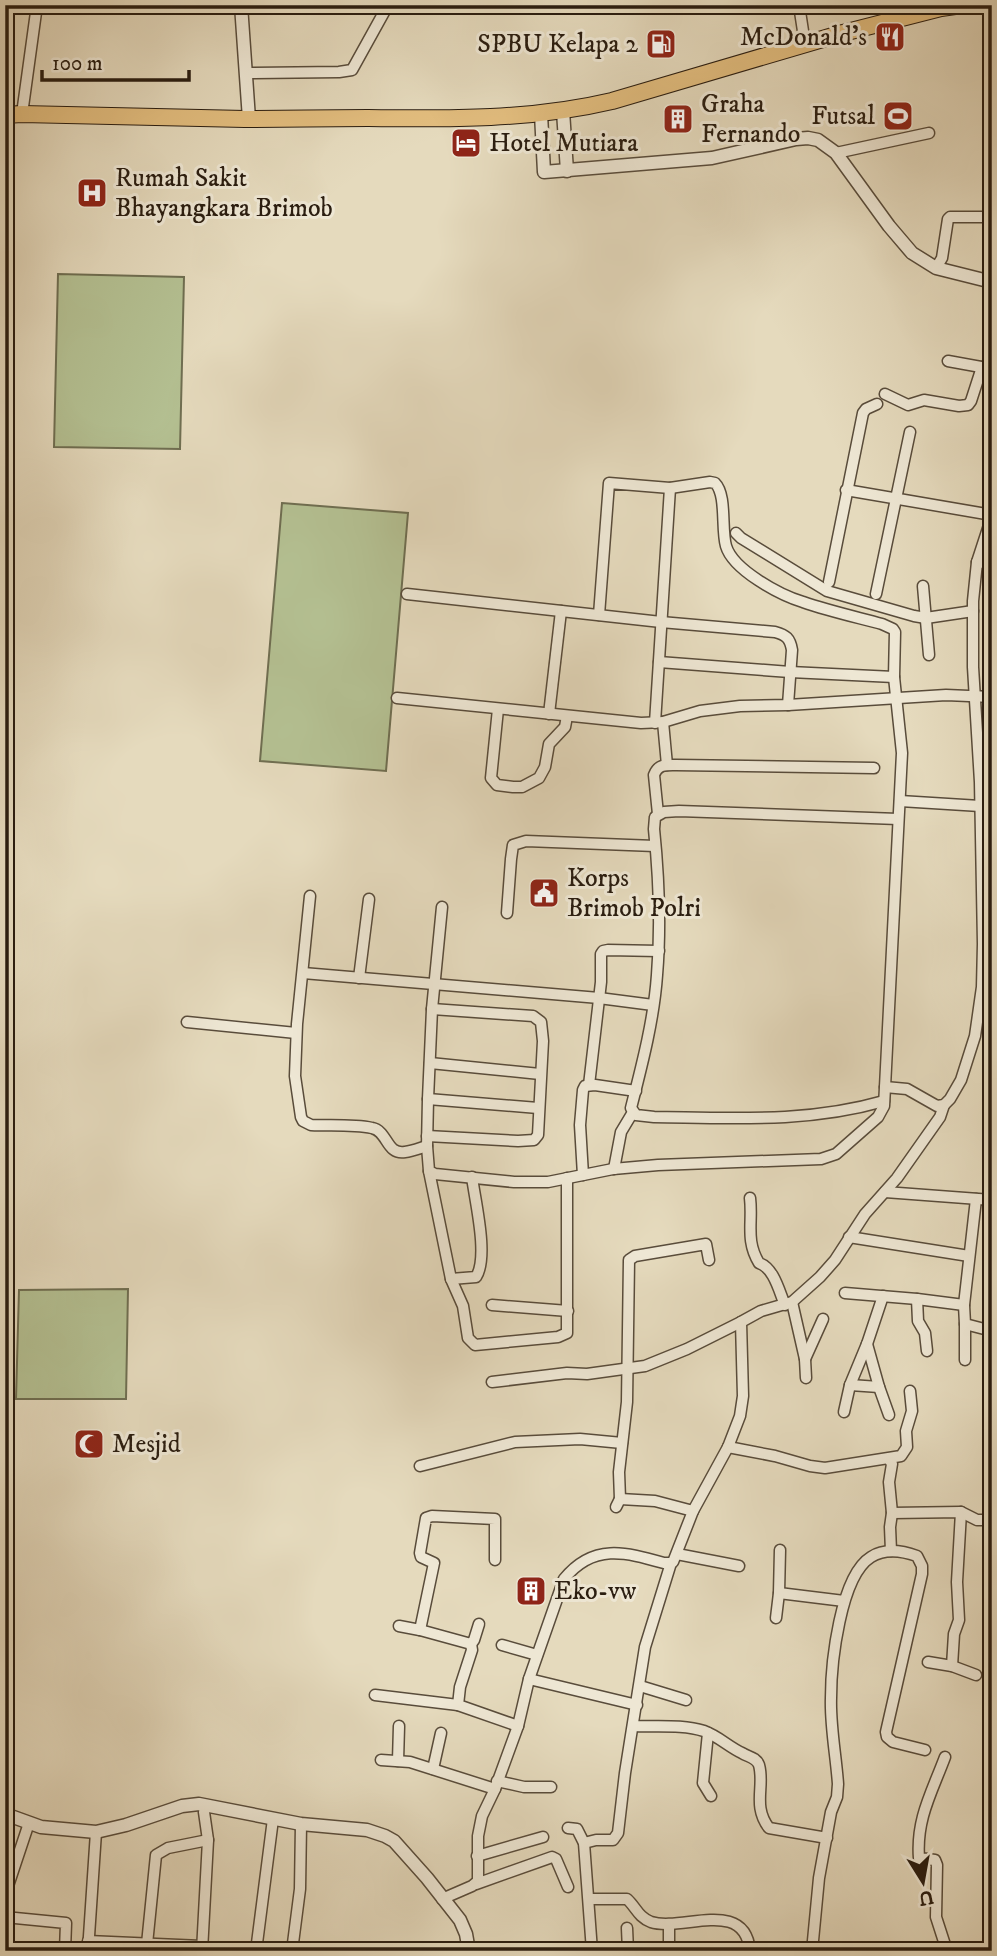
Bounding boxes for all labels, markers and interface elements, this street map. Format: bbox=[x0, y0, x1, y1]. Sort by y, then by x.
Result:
restaurant icon: McDonald's bbox=[873, 20, 907, 54]
place label: McDonald's bbox=[740, 21, 867, 54]
fuel station icon: SPBU Kelapa 2 bbox=[644, 27, 678, 61]
place label: SPBU Kelapa 2 bbox=[477, 28, 638, 61]
scale bar bbox=[42, 38, 189, 82]
text: 100 m bbox=[52, 51, 103, 77]
place label: Graha Fernando bbox=[701, 88, 801, 151]
sports icon: Futsal bbox=[881, 99, 915, 133]
place label: Futsal bbox=[811, 100, 875, 133]
building icon: Graha Fernando bbox=[661, 102, 695, 136]
hotel icon: Hotel Mutiara bbox=[449, 126, 483, 160]
place label: Hotel Mutiara bbox=[489, 127, 638, 160]
place label: Rumah Sakit Bhayangkara Brimob bbox=[115, 162, 333, 225]
hospital icon: Rumah Sakit Bhayangkara Brimob bbox=[75, 176, 109, 210]
place label: Korps Brimob Polri bbox=[567, 862, 701, 925]
public building icon: Korps Brimob Polri bbox=[527, 876, 561, 910]
mosque icon: Mesjid bbox=[72, 1427, 106, 1461]
place label: Mesjid bbox=[112, 1428, 181, 1461]
building icon: Eko-vw bbox=[514, 1574, 548, 1608]
place label: Eko-vw bbox=[554, 1575, 637, 1608]
north arrow bbox=[888, 1848, 958, 1918]
text: U bbox=[916, 1885, 935, 1910]

